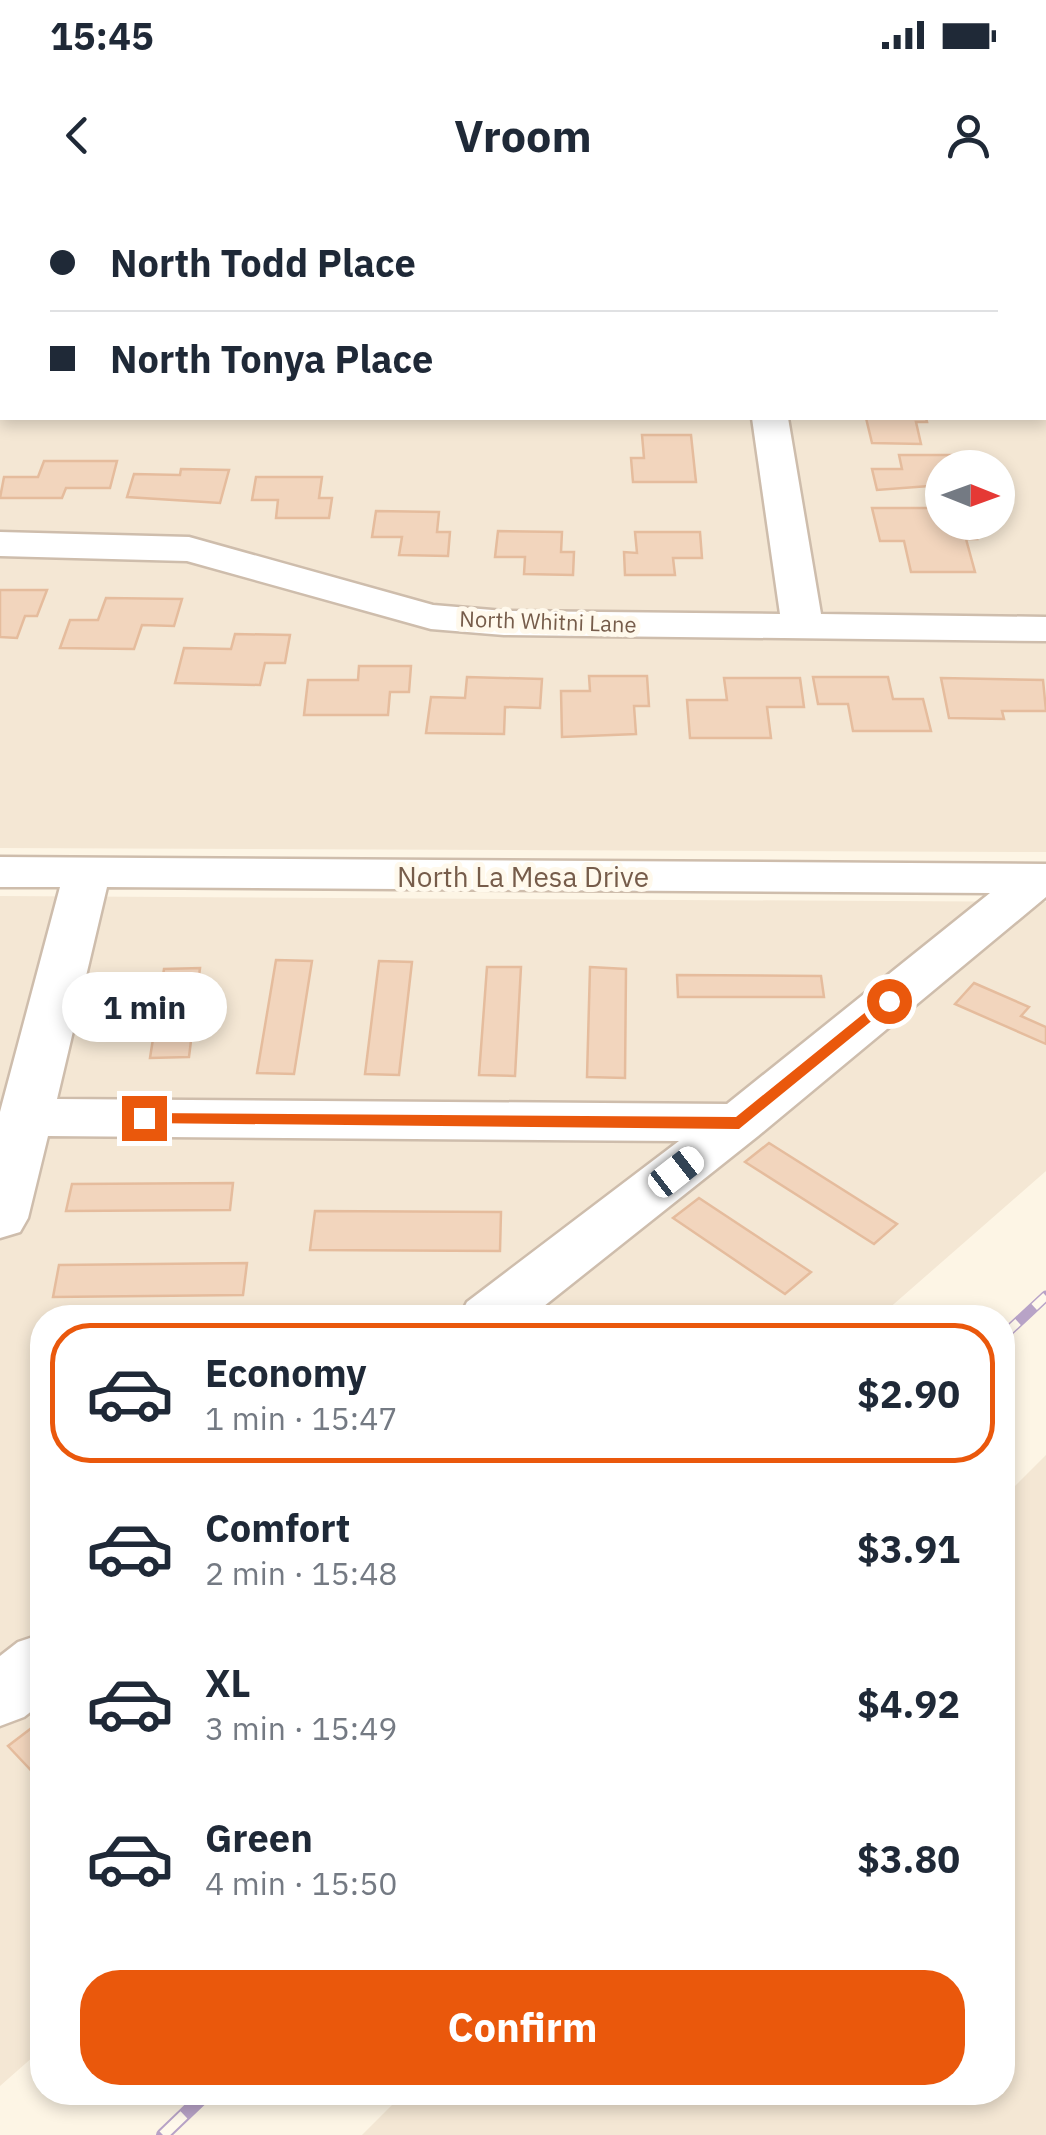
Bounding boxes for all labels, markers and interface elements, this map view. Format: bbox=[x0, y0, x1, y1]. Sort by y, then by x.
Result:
text: 15:45 bbox=[50, 11, 154, 60]
text: Vroom bbox=[454, 106, 592, 164]
icon: back bbox=[50, 108, 105, 163]
icon: person bbox=[941, 108, 996, 163]
text: North Todd Place bbox=[110, 238, 416, 287]
text: North Tonya Place bbox=[110, 334, 433, 383]
north arrow bbox=[925, 450, 1015, 540]
map controls bbox=[925, 450, 1015, 540]
street label: North Whitni Lane bbox=[459, 603, 637, 639]
street label: North La Mesa Drive bbox=[397, 858, 649, 895]
callout: 1 min bbox=[62, 973, 226, 1043]
route start bbox=[867, 979, 912, 1024]
text: 1 min bbox=[103, 986, 186, 1028]
route end bbox=[122, 1096, 167, 1141]
car bbox=[643, 1142, 709, 1202]
icon: car bbox=[85, 1348, 175, 1438]
text: Economy bbox=[205, 1348, 367, 1397]
text: $2.90 bbox=[857, 1369, 960, 1418]
text: 1 min · 15:47 bbox=[205, 1397, 398, 1439]
icon: car bbox=[85, 1503, 175, 1593]
text: Comfort bbox=[205, 1503, 350, 1552]
text: $3.91 bbox=[857, 1524, 960, 1573]
text: 2 min · 15:48 bbox=[205, 1552, 398, 1594]
icon: car bbox=[85, 1658, 175, 1748]
text: XL bbox=[205, 1658, 251, 1707]
text: $4.92 bbox=[857, 1679, 960, 1728]
text: 3 min · 15:49 bbox=[205, 1707, 398, 1749]
icon: car bbox=[85, 1813, 175, 1903]
text: Green bbox=[205, 1813, 313, 1862]
text: $3.80 bbox=[857, 1834, 960, 1883]
text: 4 min · 15:50 bbox=[205, 1862, 398, 1904]
button: Confirm bbox=[80, 1970, 965, 2085]

